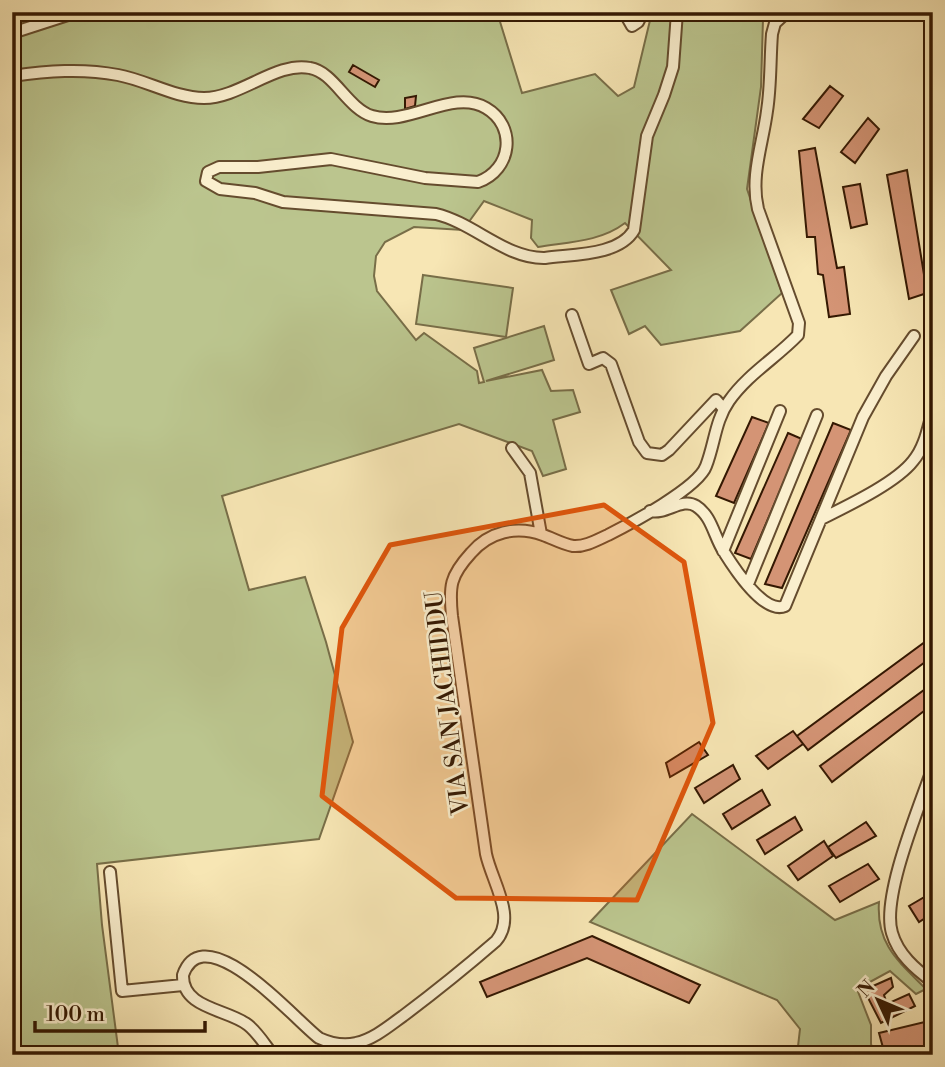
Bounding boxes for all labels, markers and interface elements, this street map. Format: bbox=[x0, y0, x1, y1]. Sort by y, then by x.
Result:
street label: VIA SAN JACHIDDU bbox=[419, 589, 477, 817]
north arrow bbox=[844, 965, 914, 1036]
text: N bbox=[853, 975, 880, 1003]
scale bar bbox=[35, 990, 205, 1034]
text: 100 m bbox=[46, 1002, 105, 1028]

